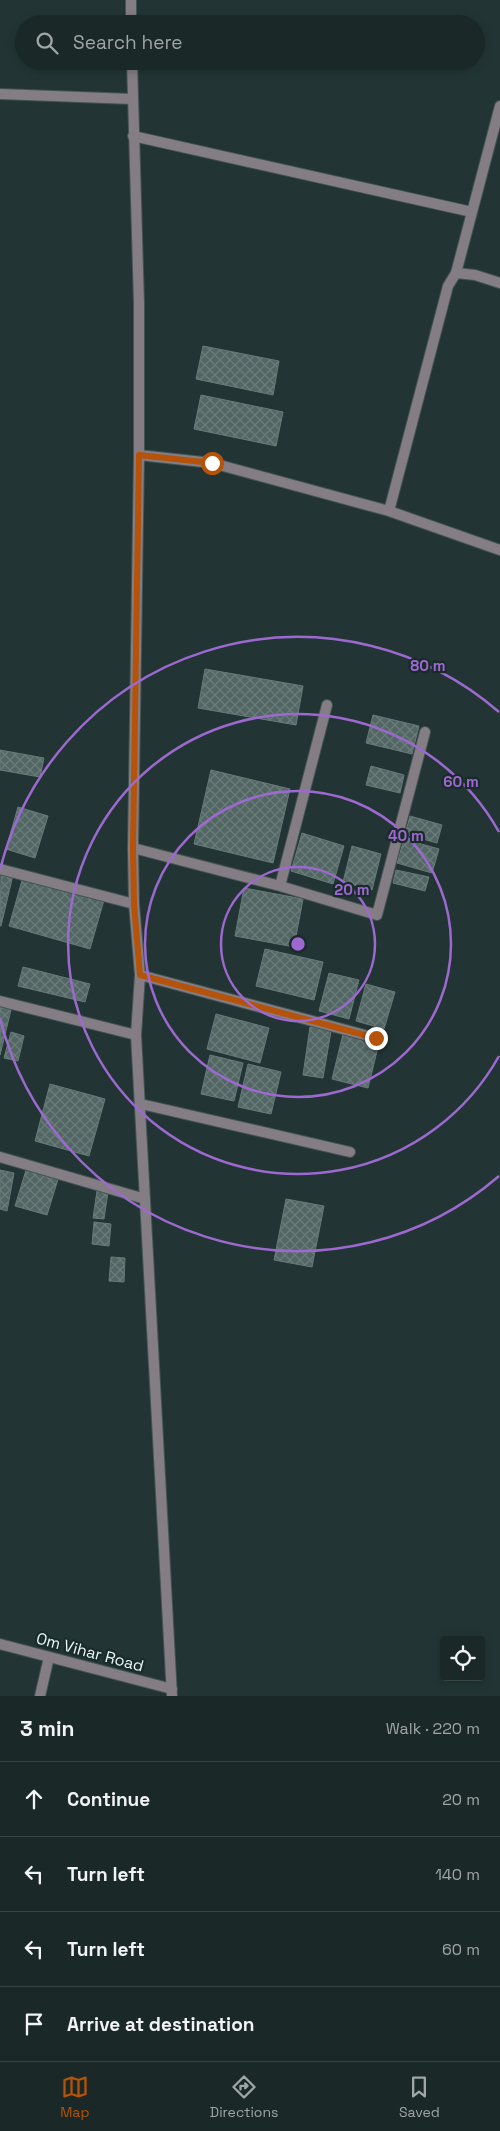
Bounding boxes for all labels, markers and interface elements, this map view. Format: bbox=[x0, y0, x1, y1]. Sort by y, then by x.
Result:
search box bbox=[15, 15, 485, 70]
icon: search bbox=[33, 29, 61, 57]
text: Search here bbox=[73, 30, 183, 55]
route start bbox=[201, 452, 224, 475]
text: 80 m bbox=[410, 656, 446, 675]
text: 60 m bbox=[443, 772, 479, 791]
text: 40 m bbox=[388, 826, 424, 845]
text: 20 m bbox=[334, 880, 370, 899]
centre of rings bbox=[289, 935, 307, 953]
route end bbox=[365, 1027, 388, 1050]
street label: Om Vihar Road bbox=[34, 1628, 146, 1676]
map controls bbox=[440, 1636, 485, 1681]
button: locate bbox=[440, 1636, 485, 1681]
text: 3 min bbox=[20, 1715, 75, 1742]
text: Walk · 220 m bbox=[386, 1718, 480, 1739]
icon: ahead bbox=[20, 1785, 48, 1813]
text: Continue bbox=[67, 1787, 150, 1812]
text: 20 m bbox=[442, 1789, 480, 1810]
icon: left bbox=[20, 1860, 48, 1888]
text: Turn left bbox=[67, 1862, 145, 1887]
text: 140 m bbox=[435, 1864, 480, 1885]
icon: left bbox=[20, 1935, 48, 1963]
text: Turn left bbox=[67, 1937, 145, 1962]
text: 60 m bbox=[442, 1939, 480, 1960]
icon: arrive bbox=[20, 2010, 48, 2038]
text: Arrive at destination bbox=[67, 2012, 255, 2037]
tab: Map bbox=[60, 2073, 89, 2121]
tab: Directions bbox=[210, 2073, 278, 2121]
tab: Saved bbox=[399, 2073, 440, 2121]

